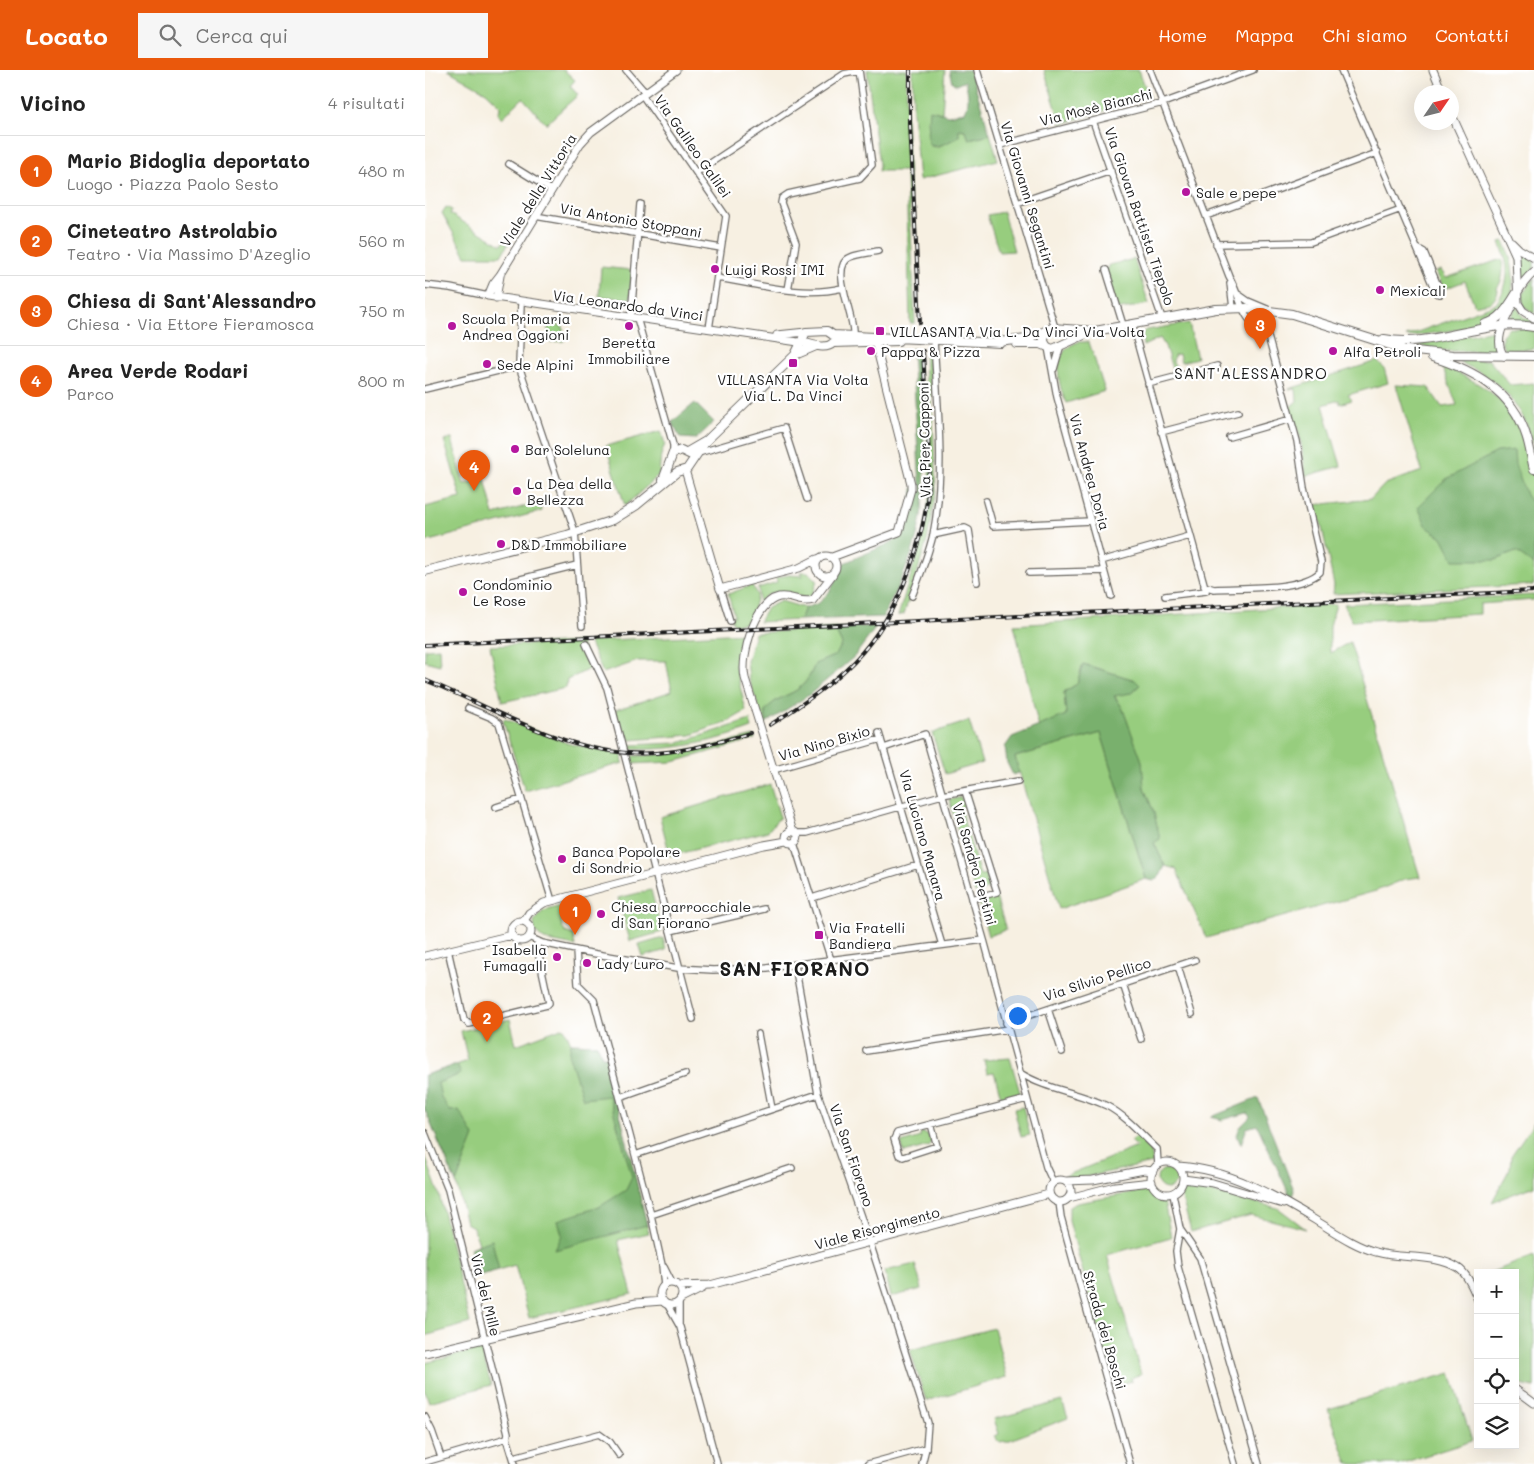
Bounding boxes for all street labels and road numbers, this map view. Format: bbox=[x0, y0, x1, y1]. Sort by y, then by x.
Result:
street label: Via Mosè Bianchi bbox=[1038, 84, 1154, 130]
street label: Via Galileo Galilei bbox=[650, 91, 736, 201]
street label: Via Giovanni Segantini bbox=[996, 119, 1060, 271]
street label: Via Giovan Battista Tiepolo bbox=[1100, 124, 1180, 308]
street label: Viale della Vittoria bbox=[495, 130, 581, 250]
street label: Via Antonio Stoppani bbox=[559, 198, 703, 242]
street label: Via Leonardo da Vinci bbox=[552, 285, 704, 325]
street label: Via Pier Capponi bbox=[913, 382, 935, 498]
street label: Via Andrea Doria bbox=[1065, 412, 1115, 532]
street label: Via Nino Bixio bbox=[776, 721, 872, 765]
street label: Via Luciano Manara bbox=[895, 767, 951, 903]
street label: Via Sandro Pertini bbox=[948, 801, 1002, 927]
street label: Via Silvio Pellico bbox=[1041, 953, 1153, 1005]
street label: Via San Fiorano bbox=[826, 1101, 878, 1209]
street label: Viale Risorgimento bbox=[812, 1202, 942, 1254]
street label: Via dei Mille bbox=[467, 1252, 505, 1338]
street label: Strada dei Boschi bbox=[1079, 1269, 1131, 1391]

